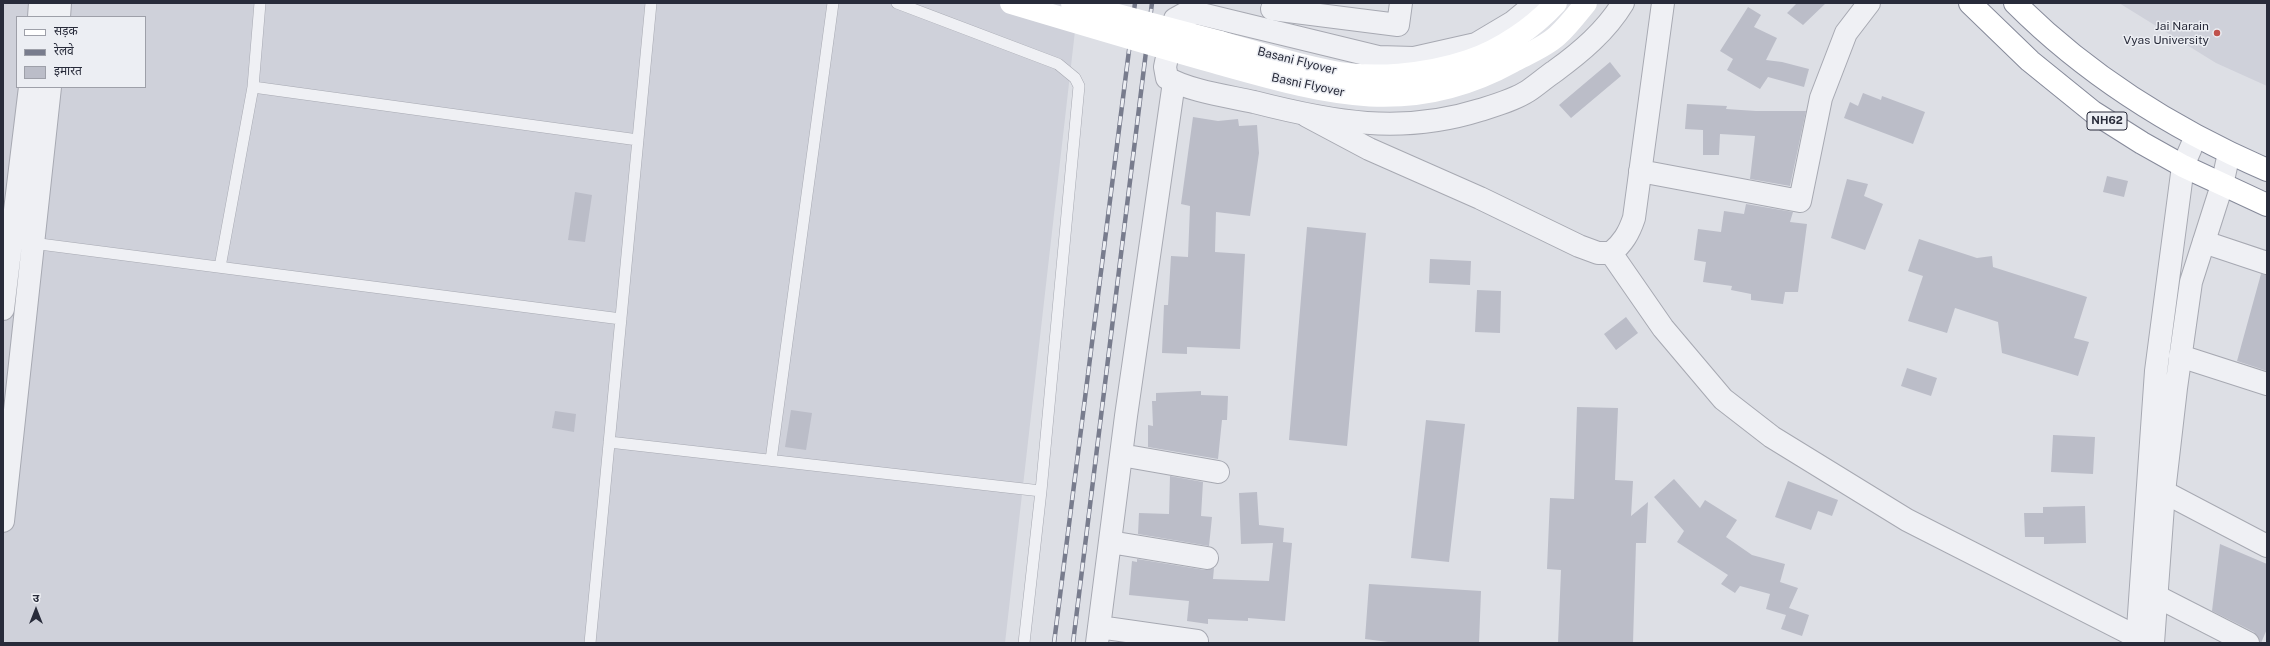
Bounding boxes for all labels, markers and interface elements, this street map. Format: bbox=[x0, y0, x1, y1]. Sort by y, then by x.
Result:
legend bbox=[16, 16, 146, 88]
place label: Jai Narain Vyas University bbox=[2123, 19, 2209, 47]
text: सड़क bbox=[54, 24, 78, 38]
marker: Jai Narain Vyas University bbox=[2212, 28, 2222, 38]
text: रेलवे bbox=[54, 44, 74, 58]
street label: Basani Flyover bbox=[1256, 44, 1338, 78]
text: इमारत bbox=[54, 64, 82, 78]
street label: Basni Flyover bbox=[1270, 70, 1346, 100]
road number: NH62 bbox=[2087, 112, 2127, 130]
north arrow bbox=[16, 590, 56, 630]
text: उ bbox=[33, 592, 39, 604]

